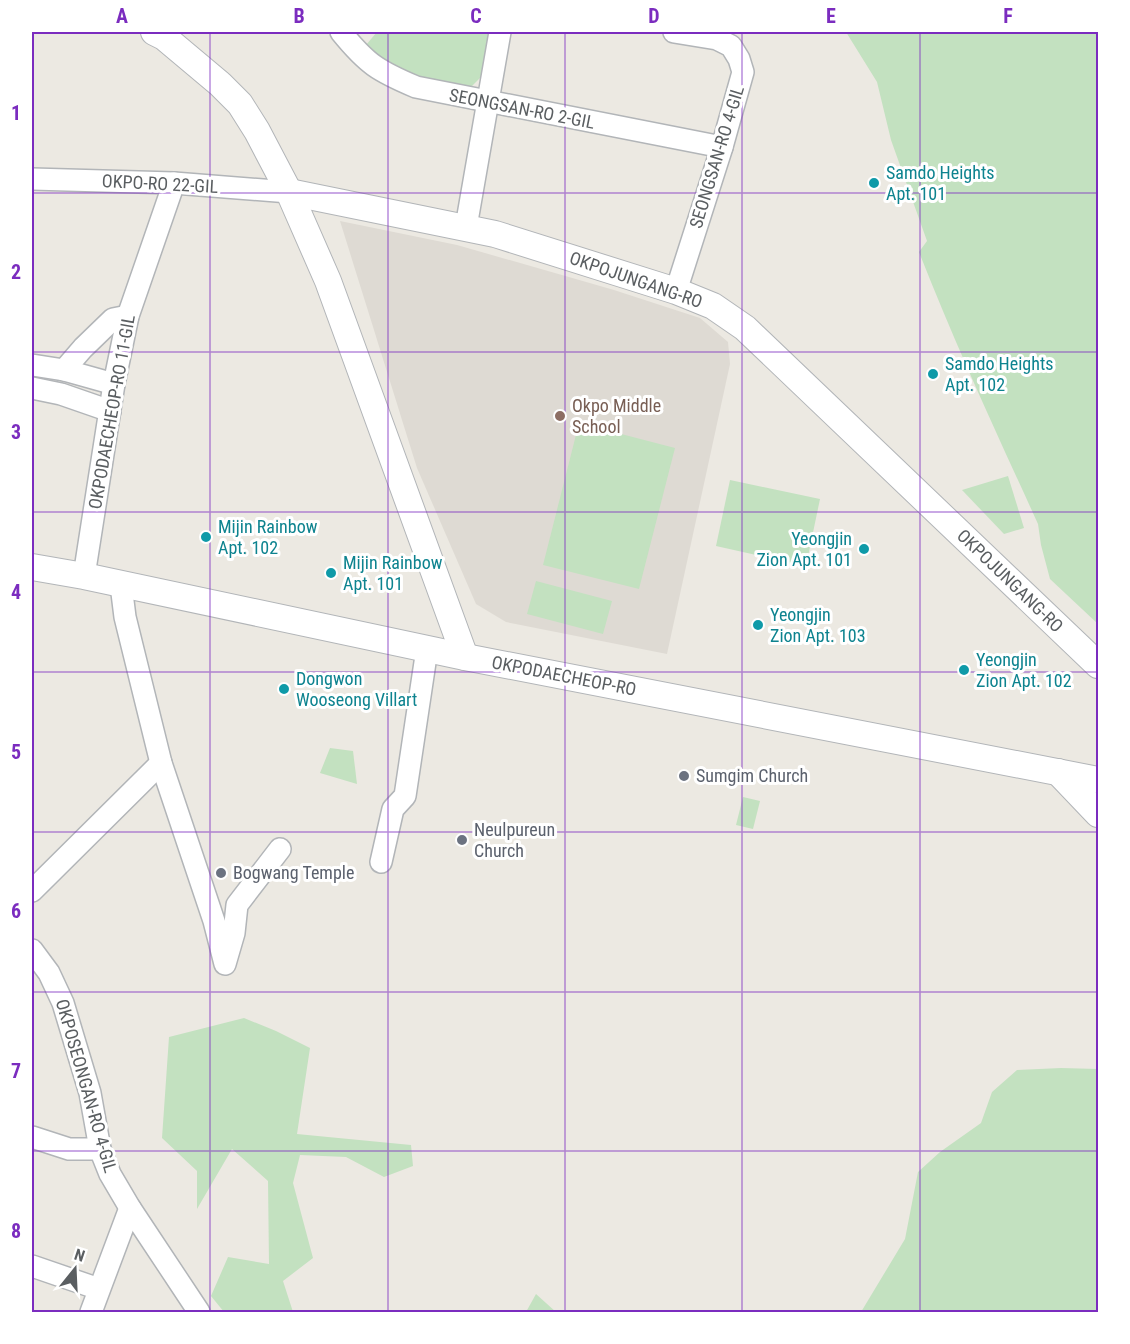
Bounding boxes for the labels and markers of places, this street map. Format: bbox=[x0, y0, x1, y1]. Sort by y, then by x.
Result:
place label: Samdo Heights Apt. 101 bbox=[886, 162, 994, 204]
marker: Samdo Heights Apt. 101 bbox=[867, 176, 881, 190]
place label: Samdo Heights Apt. 102 bbox=[945, 353, 1053, 395]
marker: Samdo Heights Apt. 102 bbox=[926, 367, 940, 381]
place label: Okpo Middle School bbox=[572, 395, 661, 437]
marker: Okpo Middle School bbox=[553, 409, 567, 423]
place label: Mijin Rainbow Apt. 102 bbox=[218, 516, 318, 558]
place label: Yeongjin Zion Apt. 101 bbox=[756, 528, 852, 570]
marker: Mijin Rainbow Apt. 102 bbox=[199, 530, 213, 544]
marker: Yeongjin Zion Apt. 101 bbox=[857, 542, 871, 556]
place label: Mijin Rainbow Apt. 101 bbox=[343, 552, 443, 594]
marker: Mijin Rainbow Apt. 101 bbox=[324, 566, 338, 580]
place label: Yeongjin Zion Apt. 103 bbox=[770, 604, 866, 646]
marker: Yeongjin Zion Apt. 103 bbox=[751, 618, 765, 632]
place label: Yeongjin Zion Apt. 102 bbox=[976, 649, 1072, 691]
marker: Yeongjin Zion Apt. 102 bbox=[957, 663, 971, 677]
place label: Dongwon Wooseong Villart bbox=[296, 668, 417, 710]
marker: Dongwon Wooseong Villart bbox=[277, 682, 291, 696]
place label: Sumgim Church bbox=[696, 765, 808, 786]
marker: Sumgim Church bbox=[677, 769, 691, 783]
place label: Neulpureun Church bbox=[474, 819, 555, 861]
marker: Neulpureun Church bbox=[455, 833, 469, 847]
place label: Bogwang Temple bbox=[233, 862, 354, 883]
marker: Bogwang Temple bbox=[214, 866, 228, 880]

